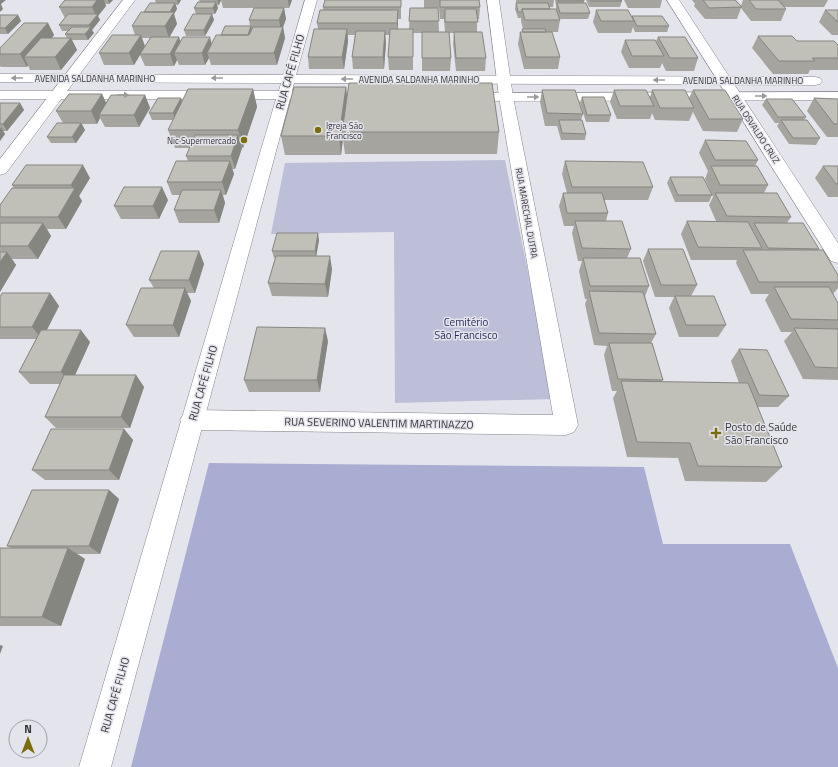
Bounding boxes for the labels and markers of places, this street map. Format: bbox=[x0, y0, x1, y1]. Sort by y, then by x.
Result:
place label: Igreja São Francisco bbox=[326, 119, 363, 142]
marker: Igreja São Francisco bbox=[313, 125, 323, 135]
place label: Nic Supermercado bbox=[167, 134, 236, 147]
marker: Nic Supermercado bbox=[239, 135, 249, 145]
place label: Posto de Saúde São Francisco bbox=[725, 419, 797, 448]
marker: Posto de Saúde São Francisco bbox=[710, 427, 722, 439]

